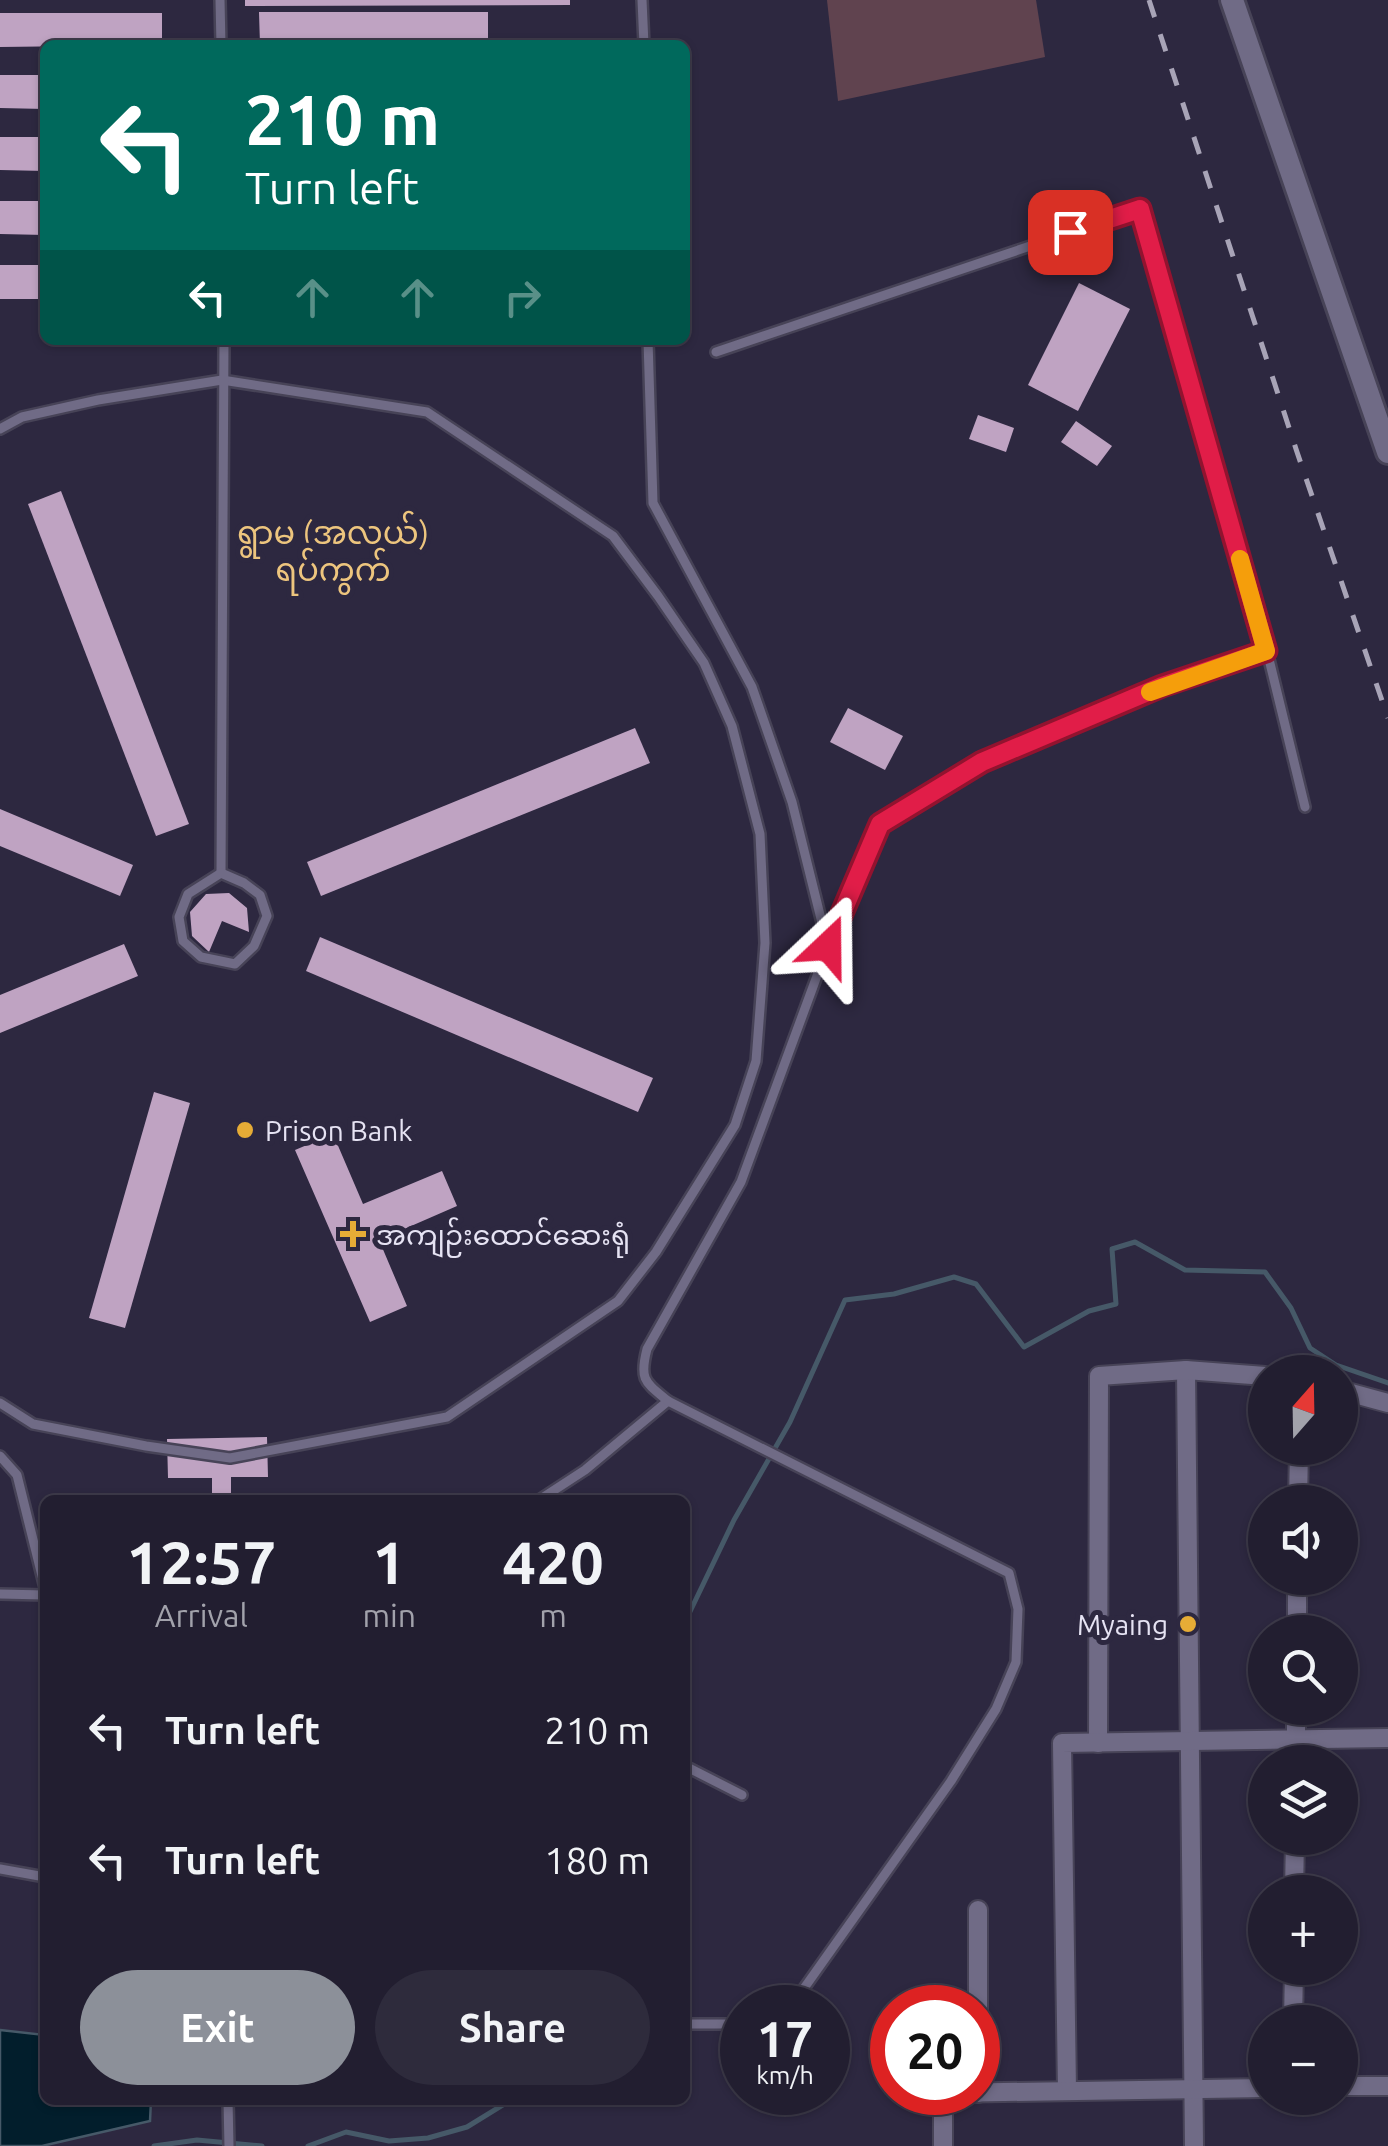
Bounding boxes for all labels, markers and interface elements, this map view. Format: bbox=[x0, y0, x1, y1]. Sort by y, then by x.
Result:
icon: left bbox=[80, 80, 210, 210]
text: 210 m bbox=[245, 80, 440, 158]
text: Turn left bbox=[245, 162, 419, 213]
pin bbox=[1028, 190, 1113, 275]
icon: arrive bbox=[1043, 205, 1098, 260]
icon: left bbox=[180, 270, 235, 325]
icon: ahead bbox=[285, 270, 340, 325]
icon: ahead bbox=[390, 270, 445, 325]
icon: right bbox=[495, 270, 550, 325]
district label: ရွာမ (အလယ်) ရပ်ကွက် bbox=[237, 510, 429, 596]
position arrow bbox=[776, 894, 880, 998]
place label: Prison Bank bbox=[265, 1115, 412, 1146]
marker: Prison Bank bbox=[234, 1119, 256, 1141]
place label: အကျဉ်းထောင်ဆေးရုံ bbox=[376, 1217, 630, 1258]
marker: အကျဉ်းထောင်ဆေးရုံ bbox=[340, 1221, 366, 1247]
north arrow bbox=[1248, 1355, 1358, 1465]
map controls bbox=[1248, 1355, 1358, 2115]
button: sound bbox=[1248, 1485, 1358, 1595]
text: 12:57 bbox=[126, 1528, 276, 1595]
text: 1 bbox=[372, 1528, 406, 1595]
text: 420 bbox=[502, 1528, 604, 1595]
text: Arrival bbox=[155, 1597, 248, 1633]
text: min bbox=[362, 1597, 416, 1633]
text: m bbox=[539, 1597, 567, 1633]
place label: Myaing bbox=[1077, 1609, 1168, 1640]
marker: Myaing bbox=[1177, 1613, 1199, 1635]
button: search bbox=[1248, 1615, 1358, 1725]
icon: left bbox=[80, 1703, 135, 1758]
text: Turn left bbox=[165, 1709, 320, 1751]
text: 210 m bbox=[544, 1709, 650, 1751]
button: layers bbox=[1248, 1745, 1358, 1855]
icon: left bbox=[80, 1833, 135, 1888]
text: Turn left bbox=[165, 1839, 320, 1881]
text: 180 m bbox=[544, 1839, 650, 1881]
button: + bbox=[1248, 1875, 1358, 1985]
button: Exit bbox=[80, 1970, 355, 2085]
button: Share bbox=[375, 1970, 650, 2085]
speed limit sign: 20 bbox=[870, 1985, 1000, 2115]
button: − bbox=[1248, 2005, 1358, 2115]
text: 17 bbox=[757, 2010, 813, 2066]
text: km/h bbox=[756, 2061, 814, 2089]

